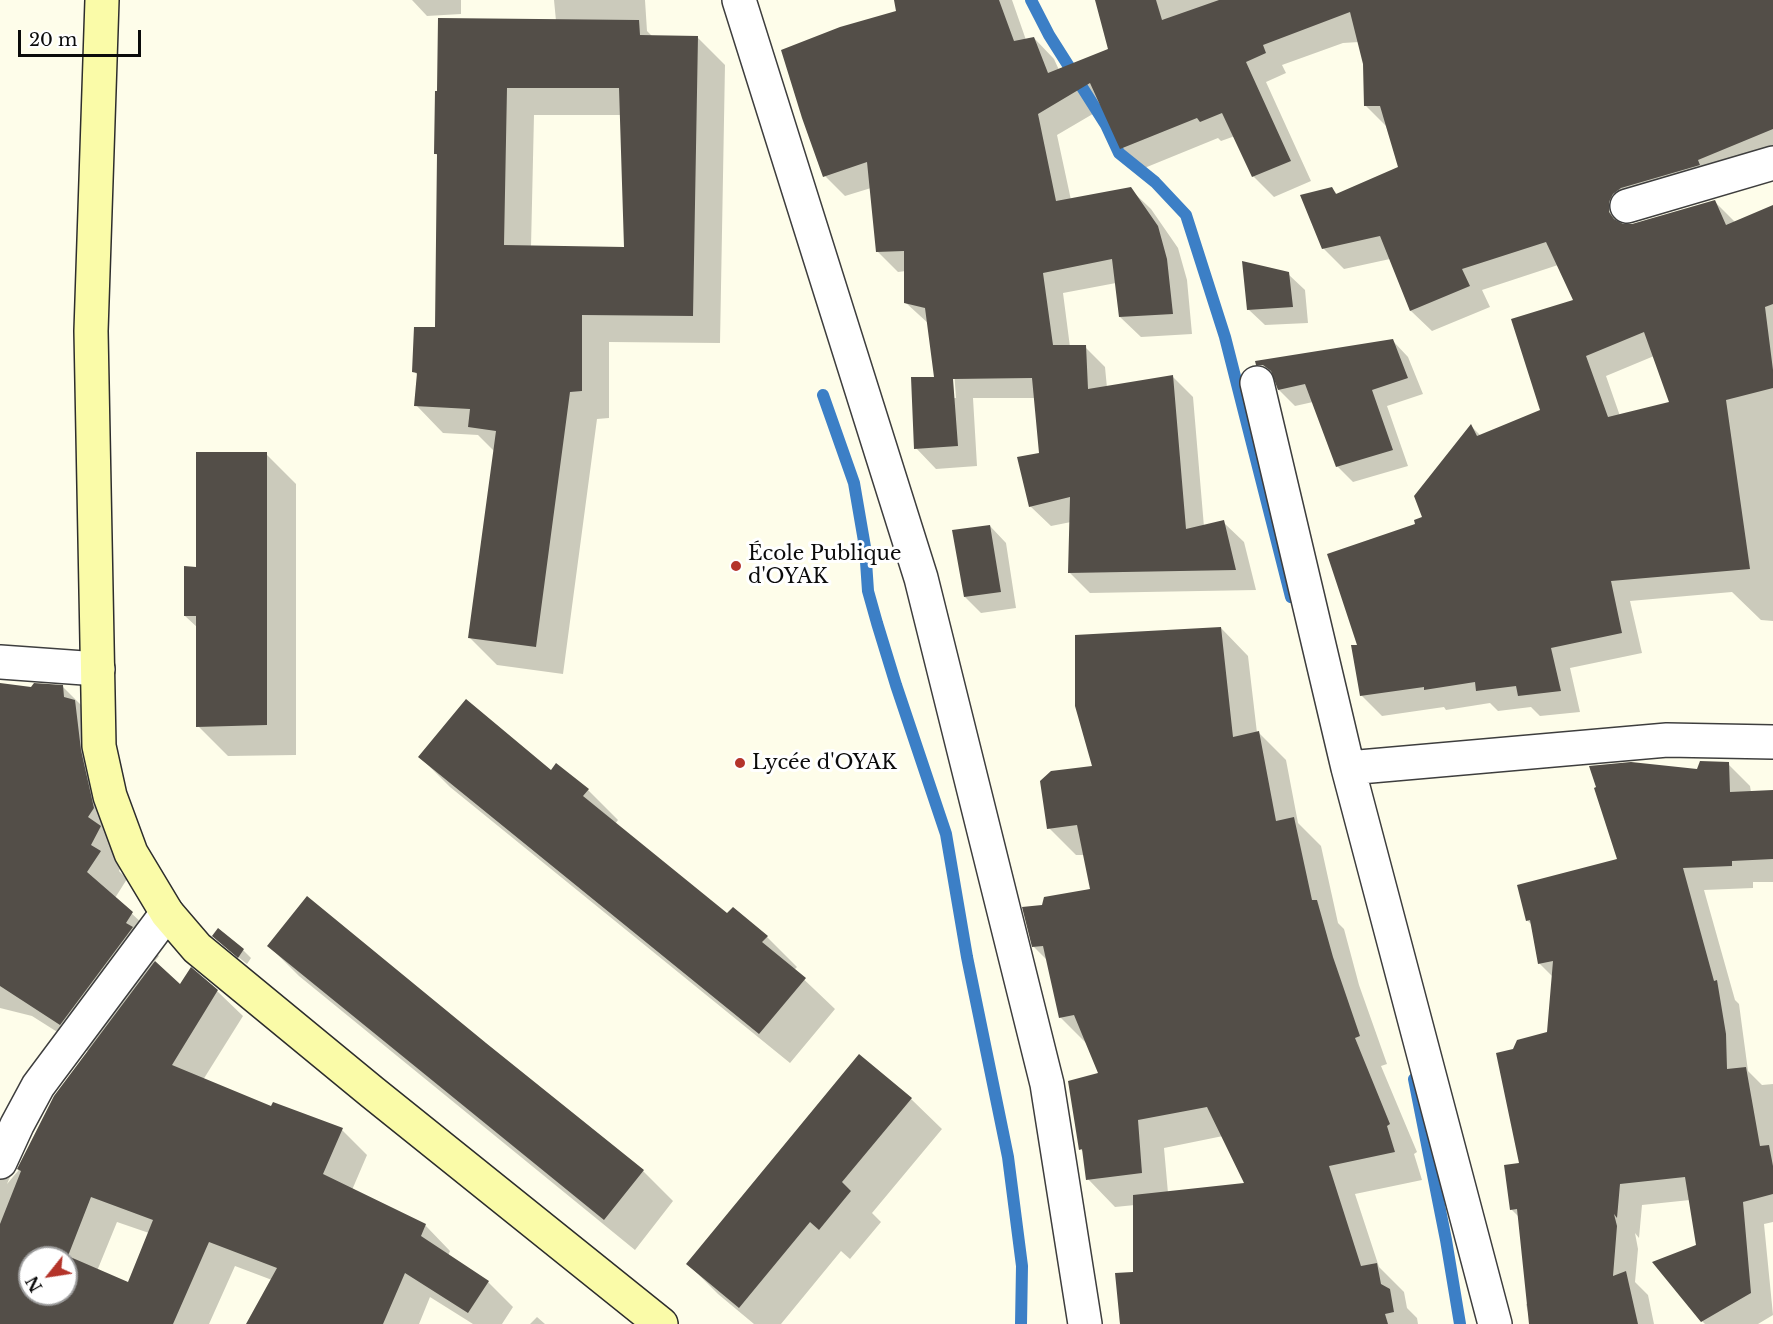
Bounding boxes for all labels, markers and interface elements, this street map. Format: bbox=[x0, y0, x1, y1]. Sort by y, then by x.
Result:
scale bar bbox=[21, 18, 144, 56]
text: 20 m bbox=[29, 29, 77, 51]
place label: École Publique d'OYAK bbox=[748, 542, 901, 589]
marker: École Publique d'OYAK bbox=[729, 559, 743, 573]
place label: Lycée d'OYAK bbox=[752, 751, 897, 775]
marker: Lycée d'OYAK bbox=[733, 756, 747, 770]
north arrow bbox=[18, 1246, 78, 1306]
text: N bbox=[22, 1272, 47, 1296]

